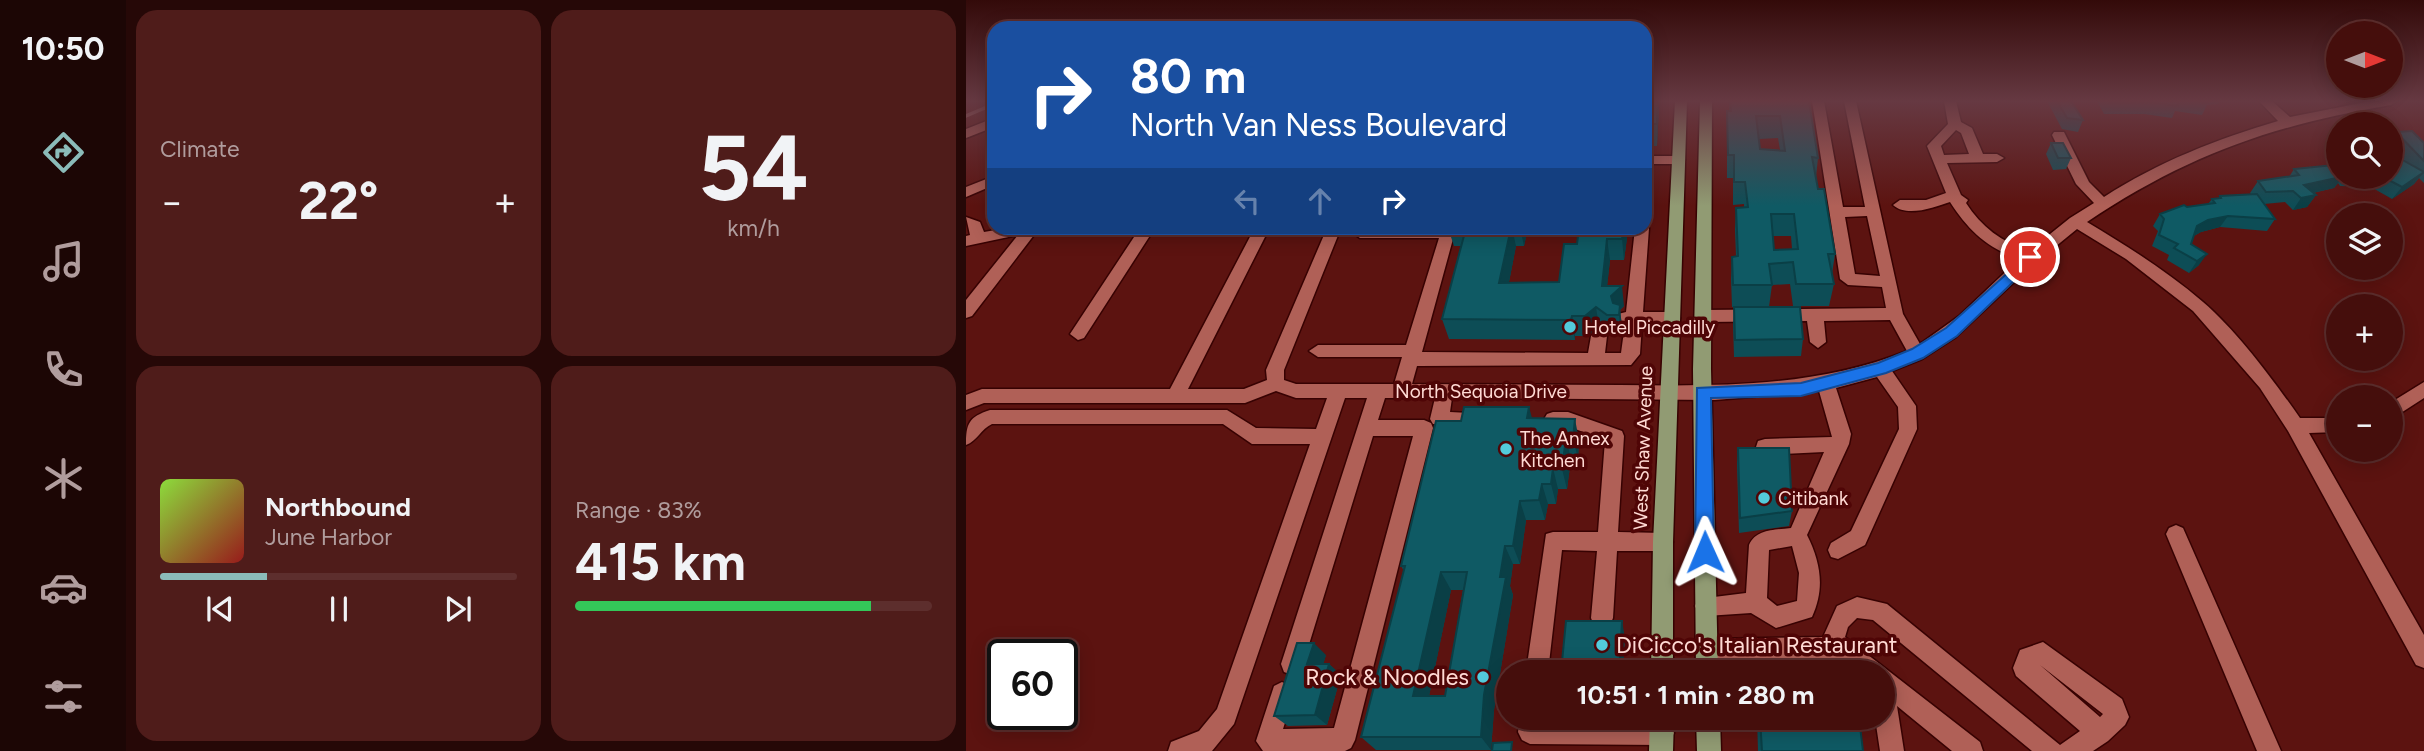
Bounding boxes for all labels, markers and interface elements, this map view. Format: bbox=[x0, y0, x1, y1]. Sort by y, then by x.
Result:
north arrow bbox=[2326, 21, 2403, 98]
map controls bbox=[2326, 21, 2403, 462]
text: 10:50 bbox=[21, 30, 105, 68]
text: 80 m bbox=[1130, 46, 1246, 105]
icon: right bbox=[1015, 49, 1106, 140]
text: North Van Ness Boulevard bbox=[1130, 106, 1507, 144]
button: search bbox=[2326, 112, 2403, 189]
text: 54 bbox=[698, 114, 809, 223]
icon: directions bbox=[39, 128, 88, 177]
text: Climate bbox=[160, 135, 239, 163]
text: 22° bbox=[299, 170, 378, 232]
text: − bbox=[160, 179, 184, 225]
text: + bbox=[493, 179, 517, 225]
icon: left bbox=[1228, 182, 1266, 220]
icon: ahead bbox=[1301, 182, 1339, 220]
icon: right bbox=[1374, 182, 1412, 220]
button: layers bbox=[2326, 203, 2403, 280]
text: km/h bbox=[727, 214, 780, 242]
pin bbox=[2000, 227, 2060, 287]
icon: music bbox=[39, 237, 88, 286]
icon: arrive bbox=[2011, 238, 2049, 276]
button: + bbox=[2326, 294, 2403, 371]
place label: Hotel Piccadilly bbox=[1584, 316, 1715, 339]
marker: Hotel Piccadilly bbox=[1562, 319, 1578, 335]
icon: phone bbox=[39, 345, 88, 394]
street label: West Shaw Avenue bbox=[1629, 366, 1657, 530]
street label: North Sequoia Drive bbox=[1395, 380, 1567, 403]
button: − bbox=[2326, 385, 2403, 462]
place label: The Annex Kitchen bbox=[1520, 427, 1610, 472]
marker: The Annex Kitchen bbox=[1498, 441, 1514, 457]
icon: climate bbox=[39, 454, 88, 503]
place label: Citibank bbox=[1778, 487, 1849, 510]
marker: Citibank bbox=[1756, 490, 1772, 506]
text: Northbound bbox=[265, 491, 411, 523]
text: Range · 83% bbox=[575, 496, 702, 524]
position arrow bbox=[1668, 515, 1742, 589]
text: June Harbor bbox=[265, 523, 392, 551]
text: 415 km bbox=[575, 531, 746, 593]
icon: car bbox=[39, 563, 88, 612]
icon: previous bbox=[201, 590, 239, 628]
icon: pause bbox=[320, 590, 358, 628]
icon: next bbox=[439, 590, 477, 628]
place label: DiCicco's Italian Restaurant bbox=[1616, 631, 1897, 659]
marker: DiCicco's Italian Restaurant bbox=[1594, 637, 1610, 653]
speed limit sign: 60 bbox=[987, 639, 1078, 730]
place label: Rock & Noodles bbox=[1305, 663, 1469, 691]
marker: Rock & Noodles bbox=[1475, 669, 1491, 685]
icon: filters bbox=[39, 672, 88, 721]
text: 10:51 · 1 min · 280 m bbox=[1576, 679, 1815, 711]

